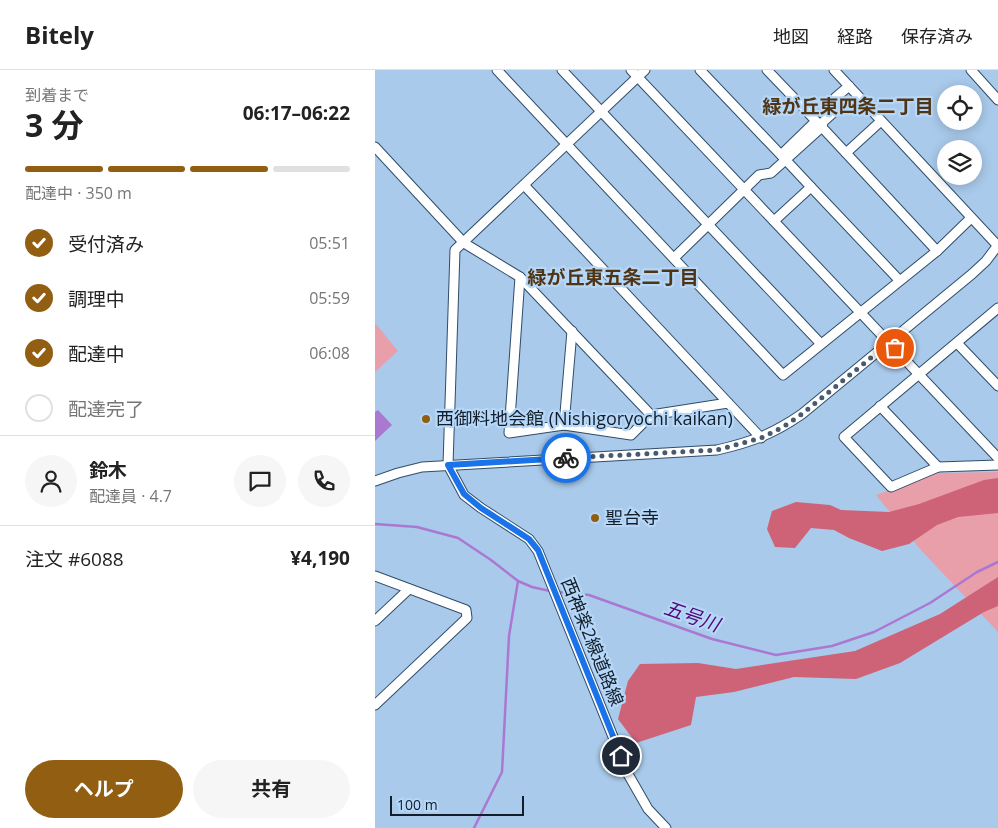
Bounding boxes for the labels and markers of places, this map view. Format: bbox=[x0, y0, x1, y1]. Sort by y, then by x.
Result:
pin bbox=[874, 327, 916, 369]
place label: 西御料地会館 (Nishigoryochi kaikan) bbox=[436, 406, 733, 430]
marker: 西御料地会館 (Nishigoryochi kaikan) bbox=[420, 413, 432, 425]
place label: 聖台寺 bbox=[605, 505, 659, 529]
marker: 聖台寺 bbox=[589, 512, 601, 524]
pin bbox=[600, 735, 642, 777]

